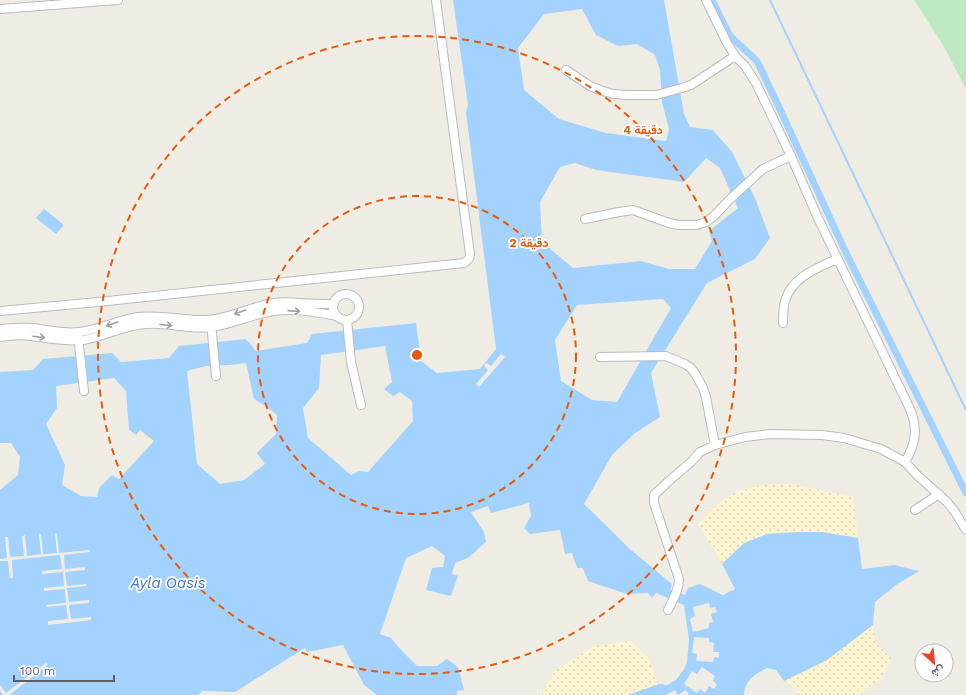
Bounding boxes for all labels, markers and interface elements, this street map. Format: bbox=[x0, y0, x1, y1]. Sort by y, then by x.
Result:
text: 4 دقيقة bbox=[623, 123, 663, 137]
text: 2 دقيقة bbox=[510, 236, 548, 250]
one-way arrow bbox=[287, 307, 300, 314]
one-way arrow bbox=[235, 309, 247, 317]
one-way arrow bbox=[107, 320, 119, 328]
one-way arrow bbox=[159, 321, 172, 328]
one-way arrow bbox=[32, 333, 45, 341]
centre of rings bbox=[410, 348, 424, 362]
water label: Ayla Oasis bbox=[130, 574, 206, 592]
north arrow bbox=[914, 643, 954, 683]
scale bar bbox=[14, 657, 114, 683]
text: ش bbox=[929, 663, 947, 680]
text: 100 m bbox=[20, 664, 55, 678]

